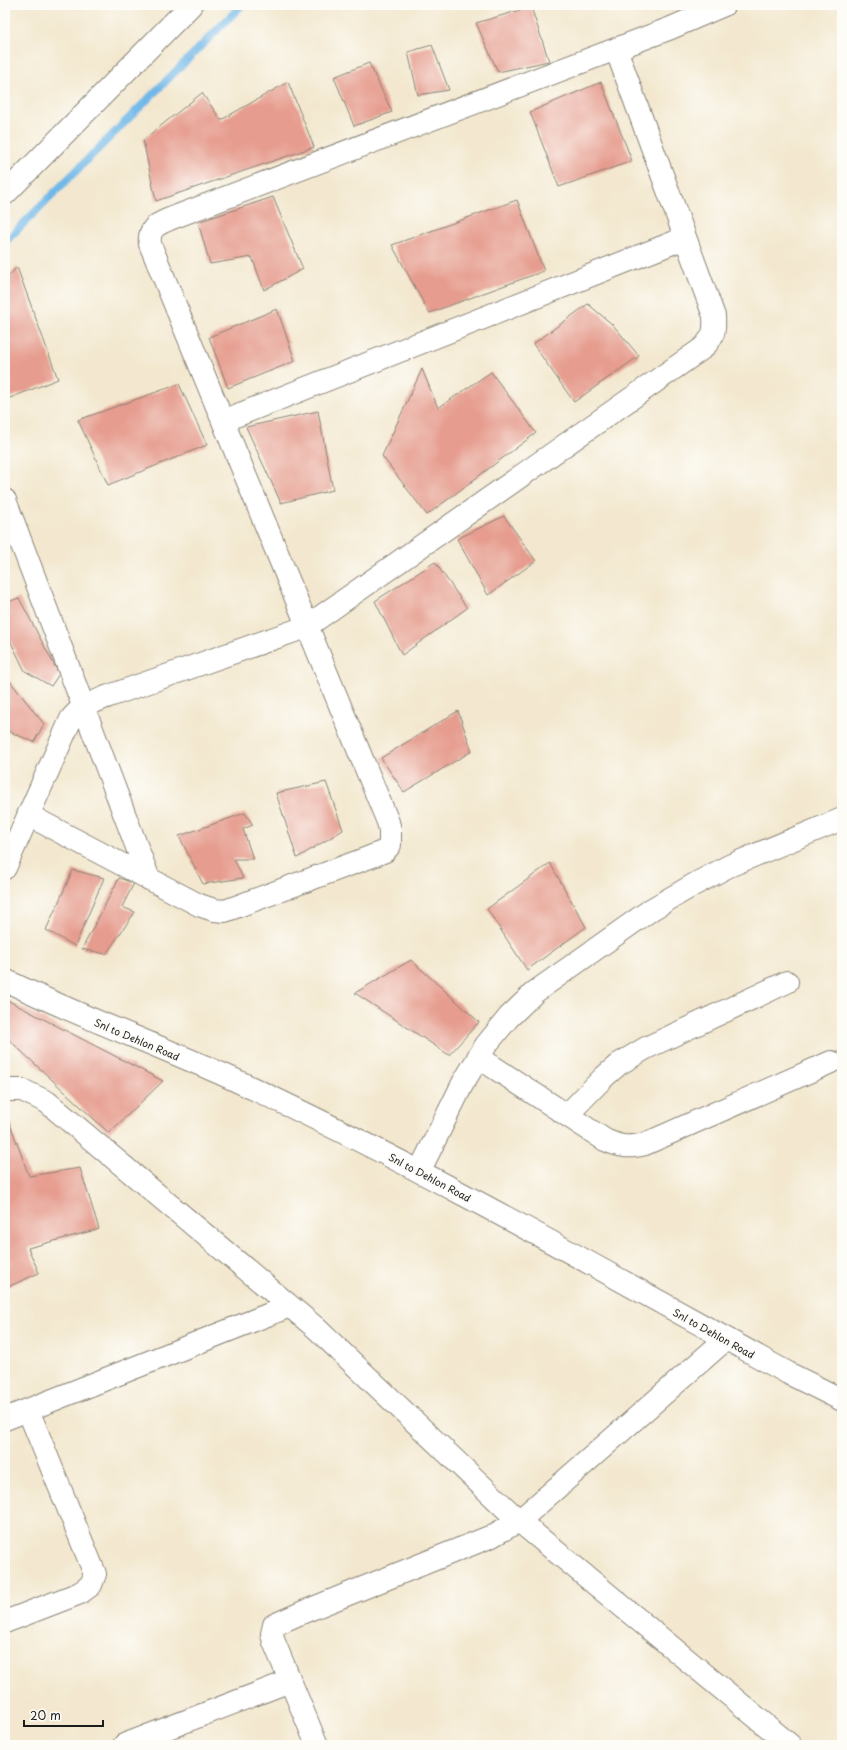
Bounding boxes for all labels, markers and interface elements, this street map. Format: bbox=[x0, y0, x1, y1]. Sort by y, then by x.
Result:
street label: Snl to Dehlon Road bbox=[92, 1014, 182, 1064]
street label: Snl to Dehlon Road bbox=[386, 1149, 474, 1205]
street label: Snl to Dehlon Road bbox=[670, 1304, 758, 1362]
scale bar bbox=[24, 1702, 103, 1728]
text: 20 m bbox=[30, 1706, 61, 1724]

